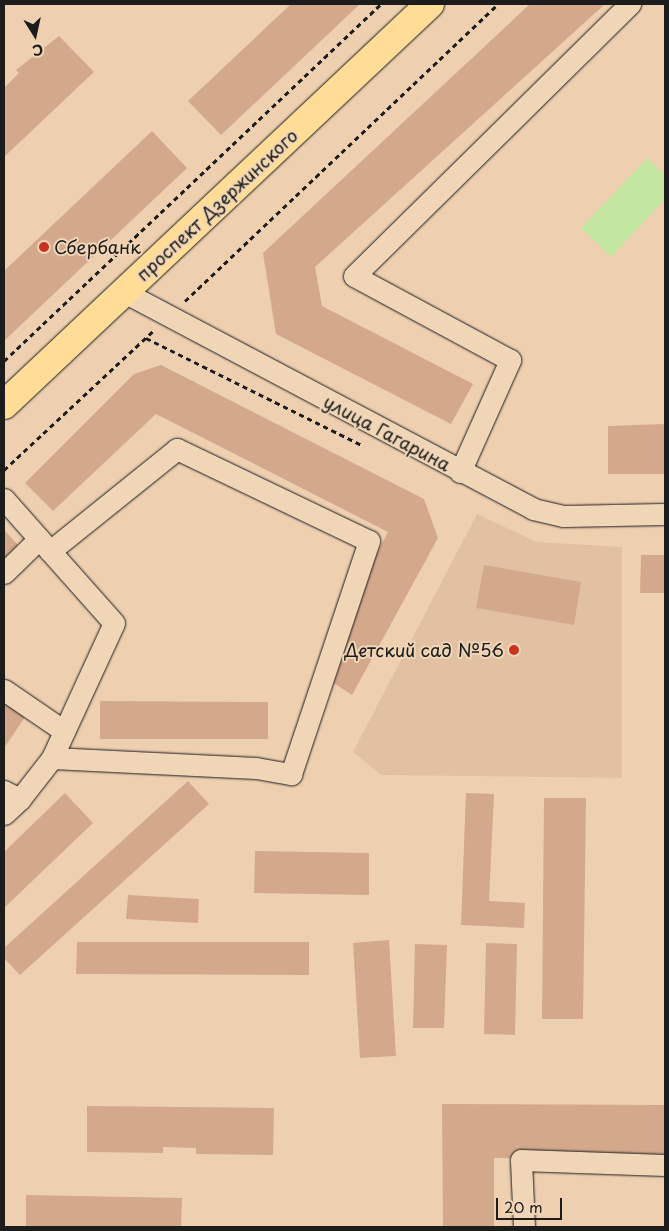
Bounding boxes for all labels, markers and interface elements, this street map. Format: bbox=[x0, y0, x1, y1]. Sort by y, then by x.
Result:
north arrow bbox=[10, 10, 60, 60]
text: С bbox=[31, 39, 45, 62]
street label: проспект Дзержинского bbox=[132, 125, 302, 285]
place label: Сбербанк bbox=[54, 236, 141, 258]
marker: Сбербанк bbox=[38, 241, 50, 253]
street label: улица Гагарина bbox=[320, 390, 454, 476]
place label: Детский сад №56 bbox=[343, 639, 504, 661]
marker: Детский сад №56 bbox=[508, 644, 520, 656]
scale bar bbox=[499, 1188, 565, 1220]
text: 20 m bbox=[504, 1195, 543, 1218]

